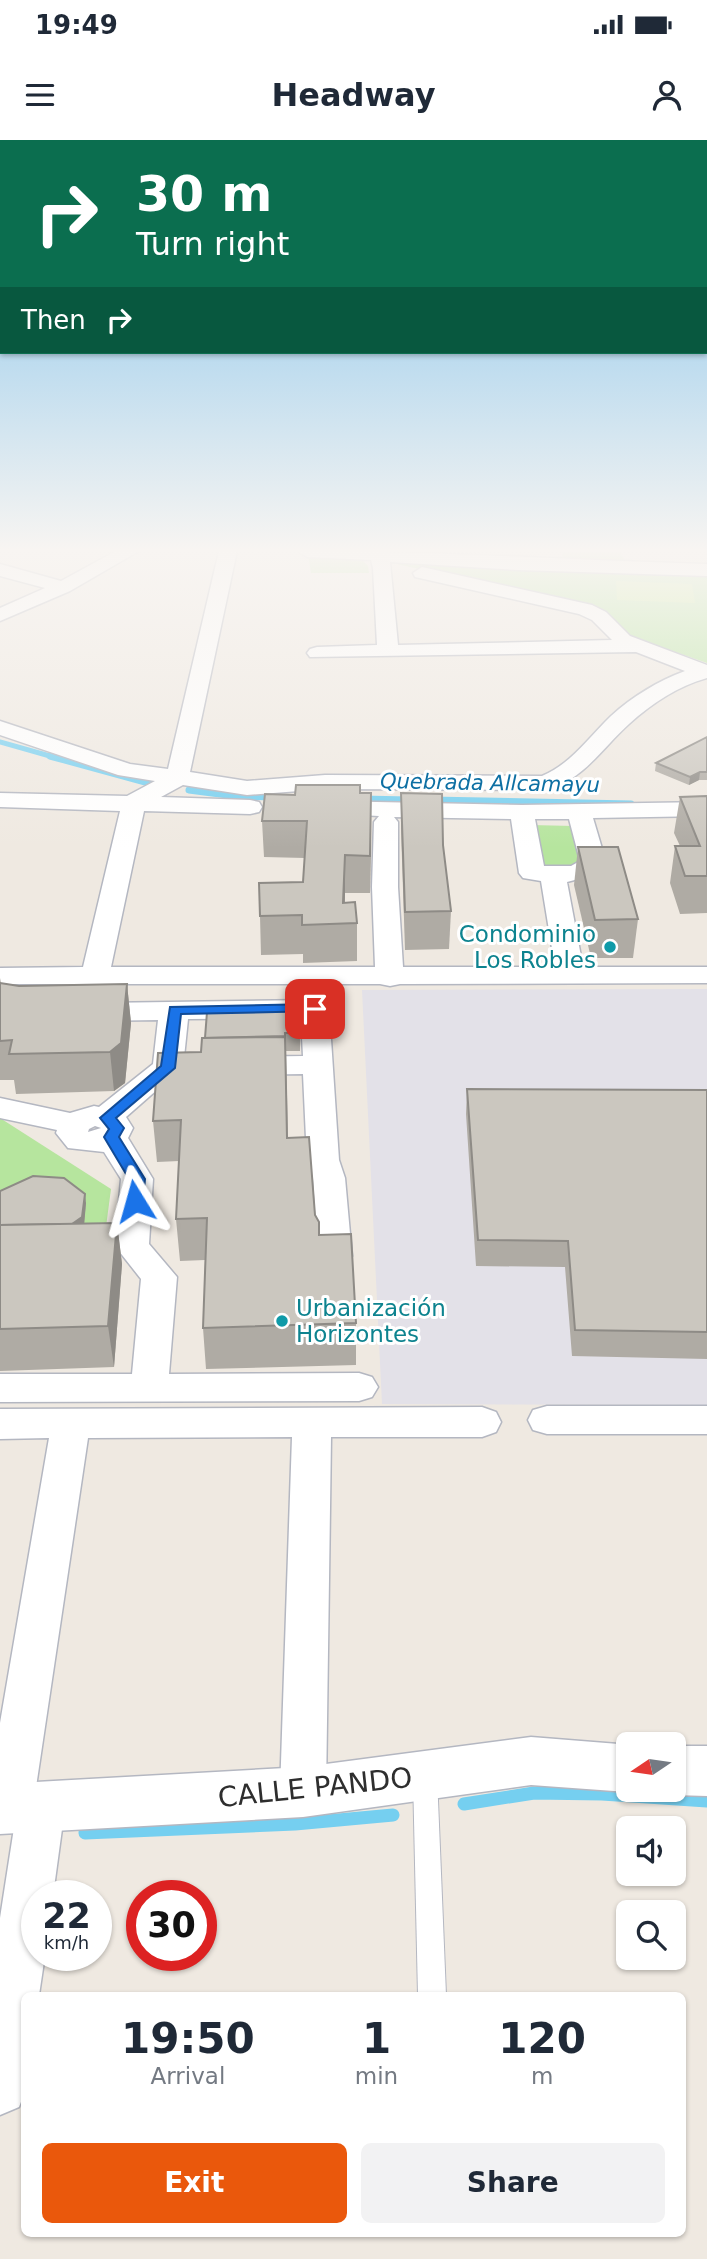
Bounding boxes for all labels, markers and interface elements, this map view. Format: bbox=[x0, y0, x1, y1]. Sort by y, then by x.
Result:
text: 19:49 bbox=[35, 10, 118, 40]
icon: menu bbox=[21, 76, 59, 114]
text: Headway bbox=[271, 76, 436, 114]
icon: person bbox=[648, 76, 686, 114]
text: 30 m bbox=[136, 166, 272, 223]
icon: right bbox=[21, 168, 112, 259]
text: Turn right bbox=[136, 225, 289, 263]
icon: right bbox=[100, 301, 138, 339]
text: Then bbox=[21, 305, 86, 335]
water label: Quebrada Allcamayu bbox=[380, 769, 600, 797]
place label: Condominio Los Robles bbox=[459, 921, 596, 973]
marker: Condominio Los Robles bbox=[602, 939, 618, 955]
pin bbox=[285, 979, 345, 1039]
icon: arrive bbox=[296, 990, 334, 1028]
position arrow bbox=[98, 1164, 172, 1238]
place label: Urbanización Horizontes bbox=[296, 1295, 446, 1347]
marker: Urbanización Horizontes bbox=[274, 1313, 290, 1329]
north arrow bbox=[616, 1732, 686, 1802]
map controls bbox=[616, 1732, 686, 1970]
street label: CALLE PANDO bbox=[216, 1761, 414, 1814]
button: sound bbox=[616, 1816, 686, 1886]
speed limit sign: 30 bbox=[126, 1880, 217, 1971]
text: 22 bbox=[42, 1896, 91, 1936]
button: search bbox=[616, 1900, 686, 1970]
text: km/h bbox=[44, 1932, 89, 1953]
text: 19:50 bbox=[121, 2014, 255, 2063]
text: 1 bbox=[362, 2014, 391, 2063]
text: 120 bbox=[498, 2014, 586, 2063]
text: Arrival bbox=[151, 2063, 225, 2089]
text: min bbox=[355, 2063, 398, 2089]
text: m bbox=[531, 2063, 553, 2089]
button: Exit bbox=[42, 2143, 347, 2223]
button: Share bbox=[361, 2143, 665, 2223]

